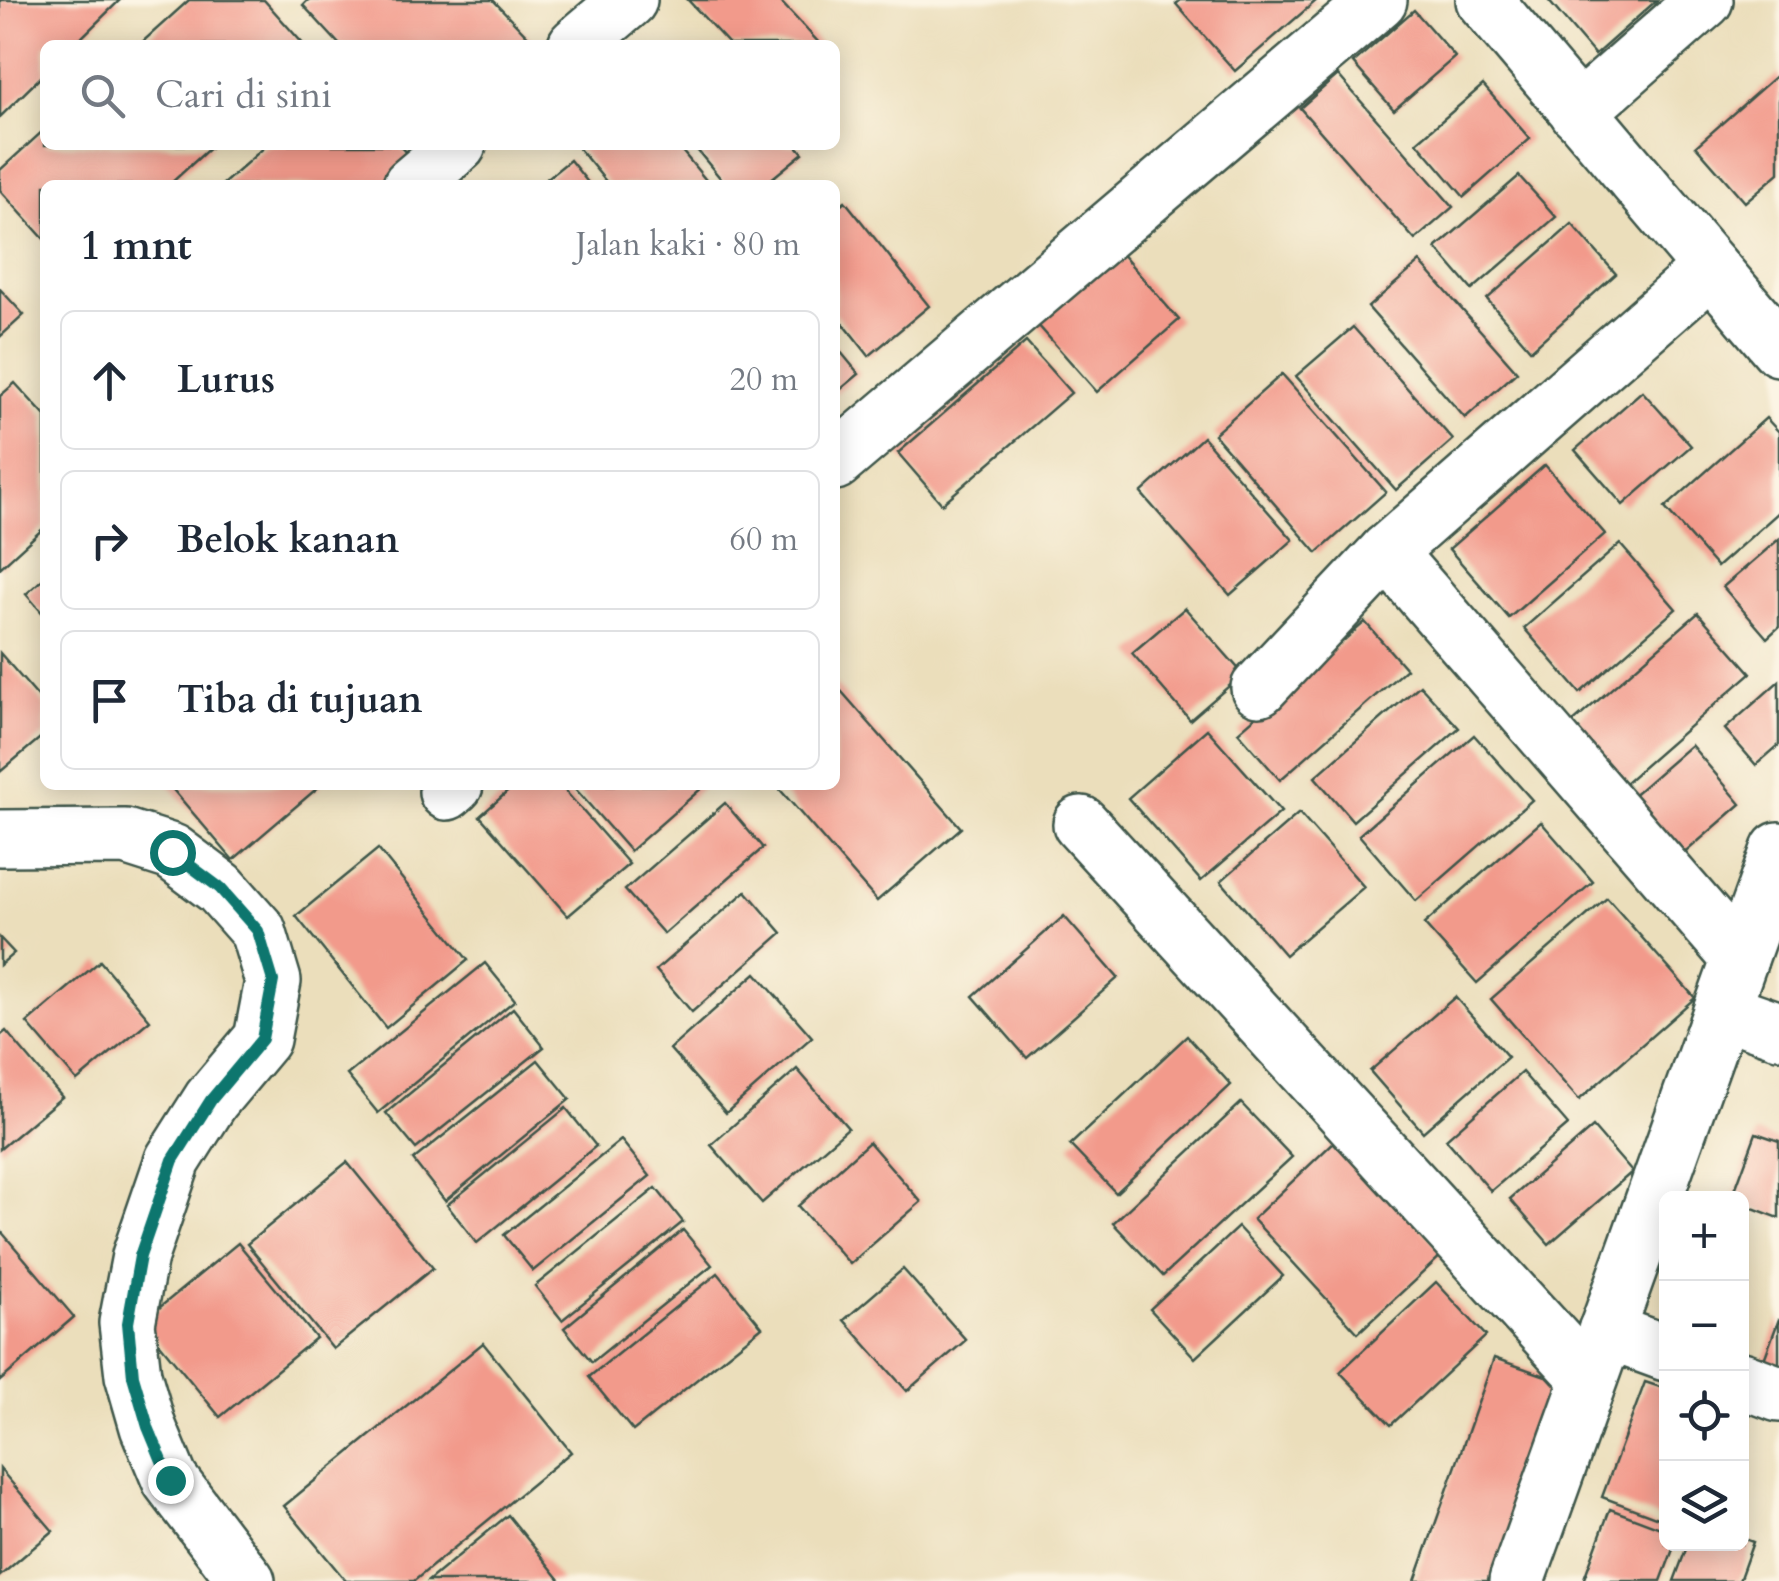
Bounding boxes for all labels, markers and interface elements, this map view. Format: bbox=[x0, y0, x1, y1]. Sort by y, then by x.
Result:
search box bbox=[40, 40, 840, 150]
icon: search bbox=[75, 68, 130, 123]
text: Cari di sini bbox=[155, 69, 332, 121]
text: 1 mnt bbox=[80, 217, 192, 274]
text: Jalan kaki · 80 m bbox=[576, 223, 800, 267]
icon: ahead bbox=[82, 353, 137, 408]
text: Lurus bbox=[177, 354, 275, 406]
text: 20 m bbox=[730, 358, 798, 402]
icon: right bbox=[82, 513, 137, 568]
text: Belok kanan bbox=[177, 514, 399, 566]
text: 60 m bbox=[730, 518, 798, 562]
icon: arrive bbox=[82, 673, 137, 728]
text: Tiba di tujuan bbox=[177, 674, 422, 726]
route start bbox=[150, 830, 196, 876]
map controls bbox=[1659, 1191, 1749, 1551]
button: + bbox=[1659, 1191, 1749, 1281]
button: − bbox=[1659, 1281, 1749, 1371]
button: locate bbox=[1659, 1371, 1749, 1461]
route end bbox=[148, 1458, 194, 1504]
button: layers bbox=[1659, 1461, 1749, 1551]

